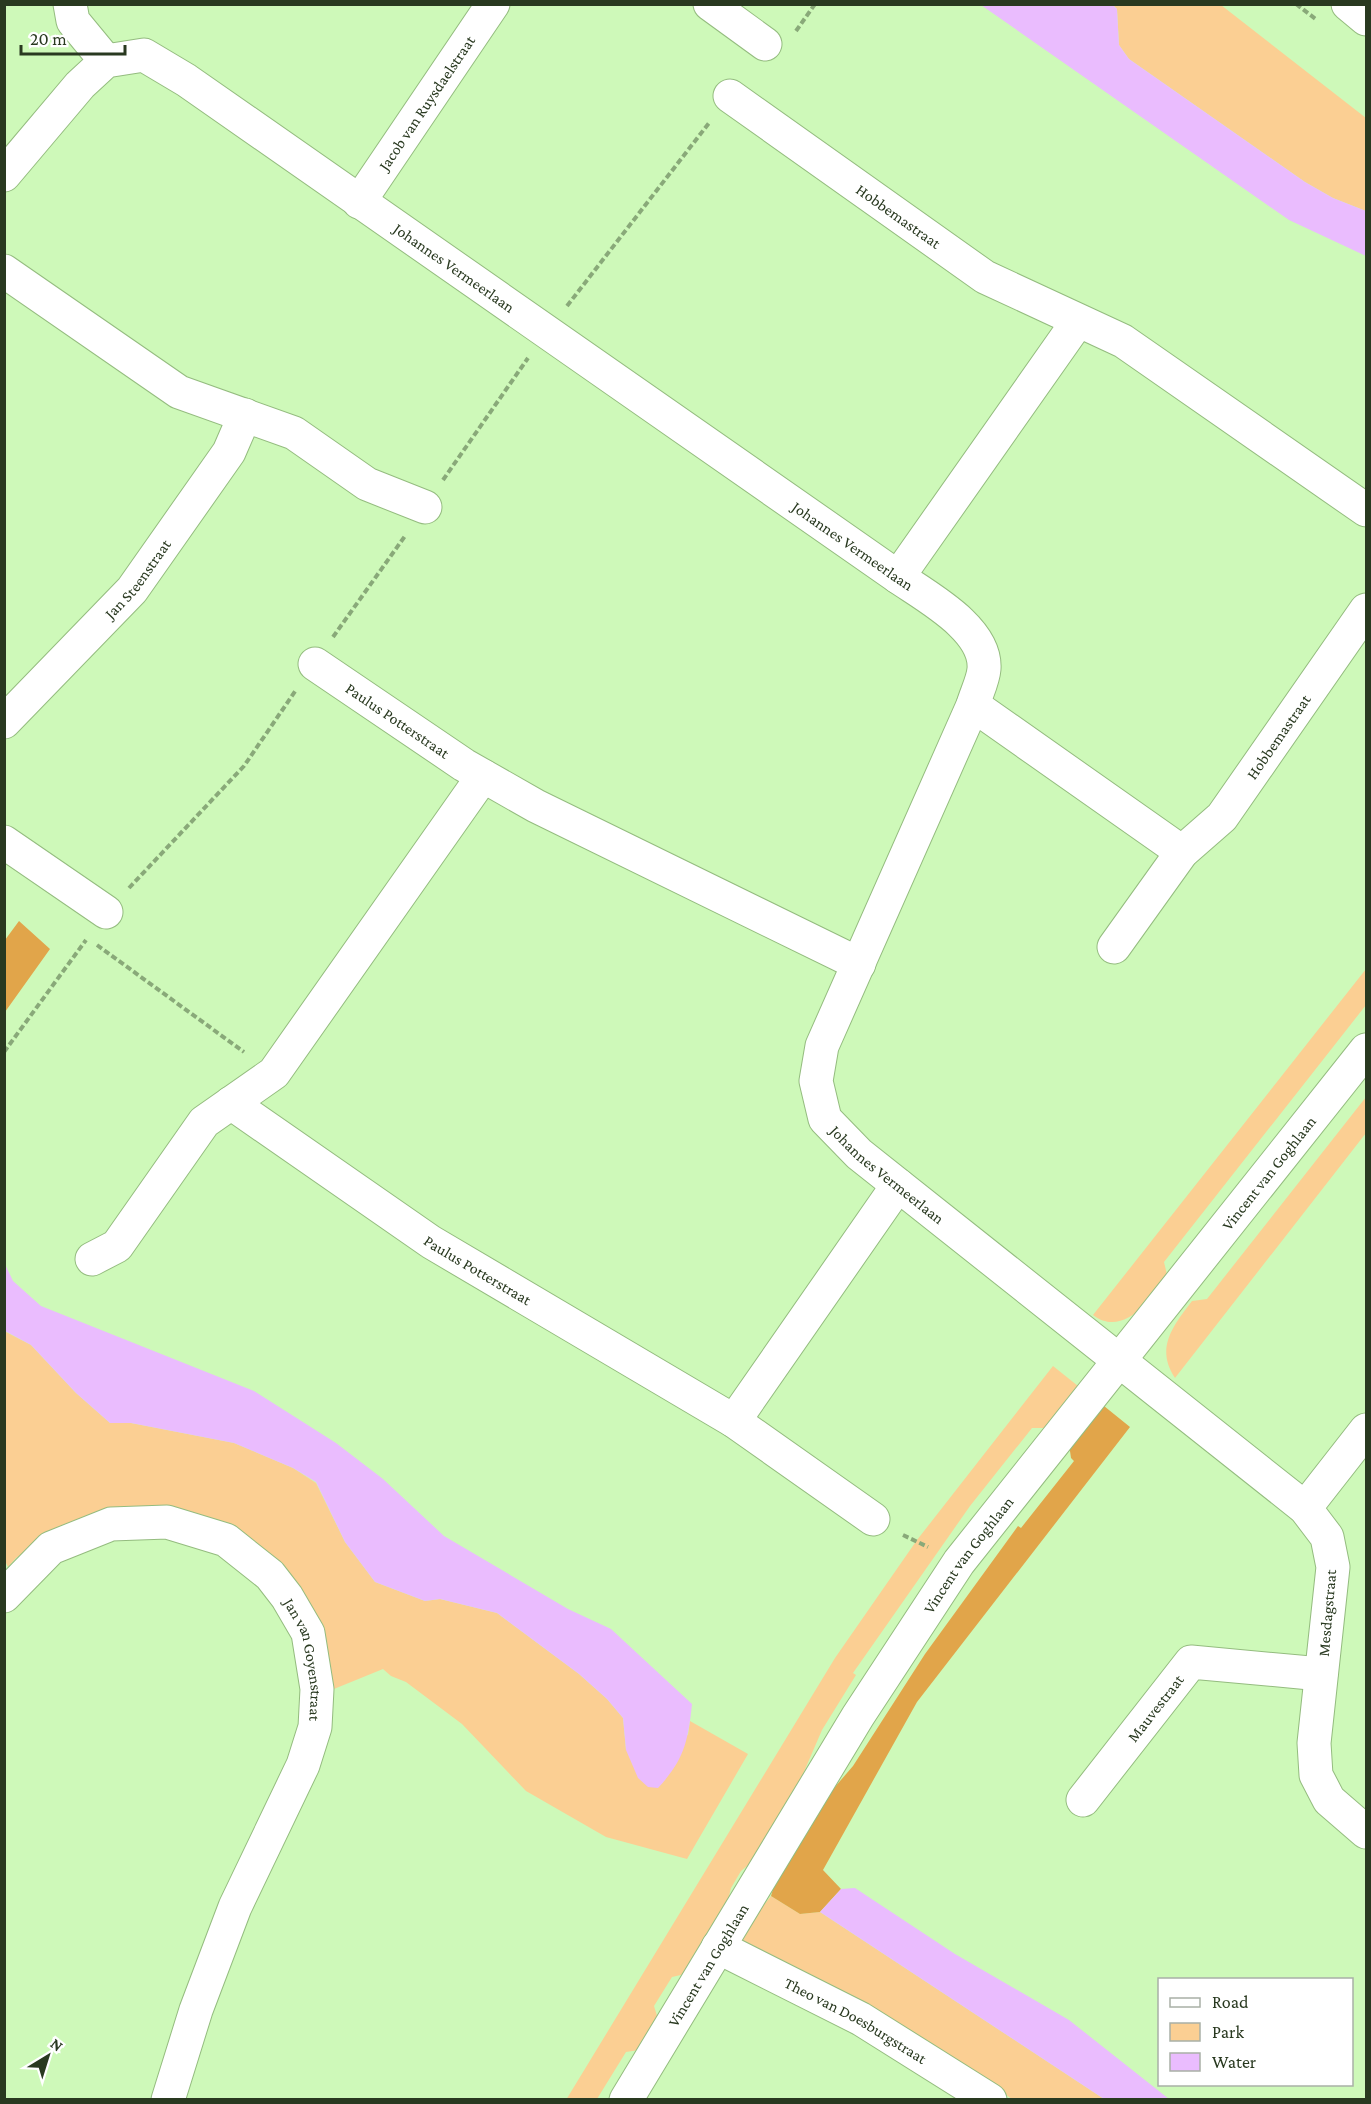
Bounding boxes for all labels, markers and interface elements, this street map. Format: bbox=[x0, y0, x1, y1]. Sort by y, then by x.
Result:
scale bar bbox=[21, 18, 124, 56]
text: 20 m bbox=[30, 29, 67, 49]
street label: Jacob van Ruysdaelstraat bbox=[374, 31, 478, 175]
street label: Hobbemastraat bbox=[853, 180, 945, 252]
street label: Johannes Vermeerlaan bbox=[389, 218, 519, 316]
street label: Johannes Vermeerlaan bbox=[787, 496, 917, 594]
street label: Jan Steenstraat bbox=[99, 535, 174, 624]
street label: Paulus Potterstraat bbox=[343, 679, 453, 762]
street label: Hobbemastraat bbox=[1243, 690, 1314, 782]
street label: Vincent van Goghlaan bbox=[1218, 1112, 1319, 1233]
street label: Johannes Vermeerlaan bbox=[825, 1120, 948, 1227]
street label: Paulus Potterstraat bbox=[421, 1231, 535, 1308]
street label: Vincent van Goghlaan bbox=[920, 1493, 1017, 1616]
street label: Mesdagstraat bbox=[1315, 1568, 1340, 1657]
street label: Jan van Goyenstraat bbox=[279, 1593, 326, 1722]
street label: Mauvestraat bbox=[1124, 1670, 1187, 1745]
street label: Vincent van Goghlaan bbox=[664, 1900, 751, 2029]
street label: Theo van Doesburgstraat bbox=[782, 1974, 930, 2067]
legend bbox=[1158, 1978, 1353, 2086]
text: Road bbox=[1212, 1992, 1249, 2012]
text: Park bbox=[1212, 2022, 1244, 2042]
north arrow bbox=[18, 2026, 78, 2086]
text: N bbox=[47, 2035, 67, 2055]
text: Water bbox=[1212, 2052, 1257, 2072]

